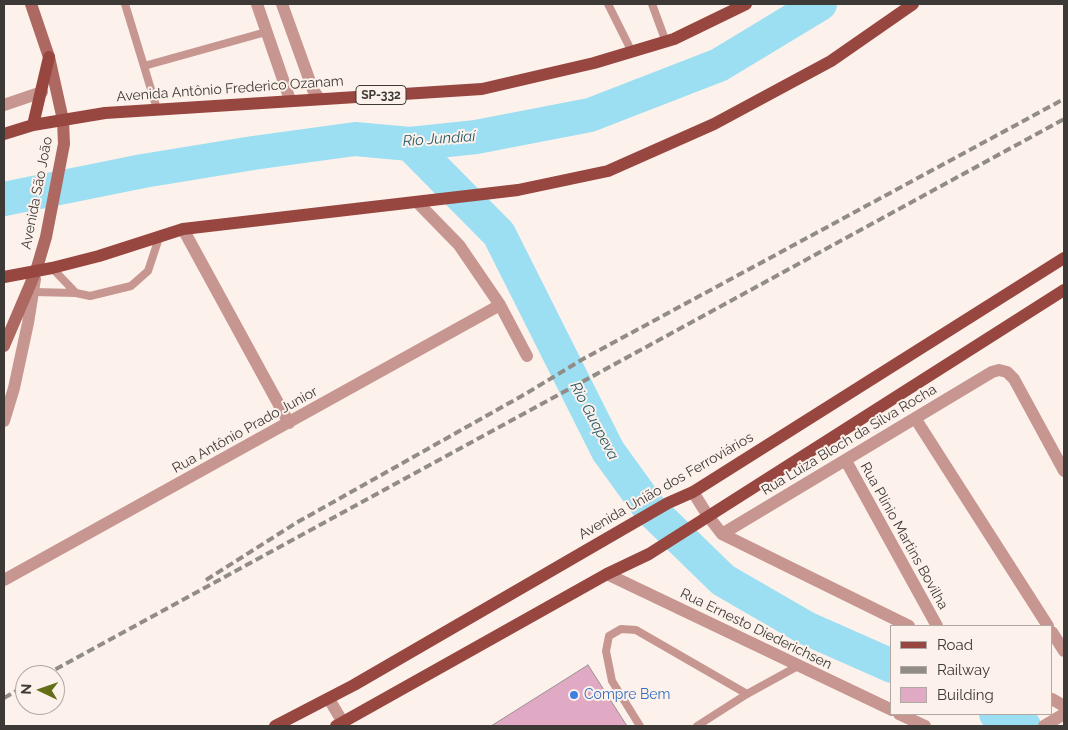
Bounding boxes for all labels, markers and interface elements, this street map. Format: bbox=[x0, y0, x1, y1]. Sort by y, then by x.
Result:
street label: Avenida Antônio Frederico Ozanam bbox=[116, 73, 344, 105]
road number: SP-332 bbox=[356, 86, 406, 104]
water label: Rio Jundiaí bbox=[402, 127, 476, 151]
street label: Avenida São João bbox=[18, 135, 56, 251]
water label: Rio Guapeva bbox=[566, 379, 622, 463]
street label: Rua Luiza Bloch da Silva Rocha bbox=[758, 381, 940, 499]
street label: Rua Antônio Prado Junior bbox=[169, 383, 321, 477]
street label: Avenida União dos Ferroviários bbox=[576, 429, 756, 543]
street label: Rua Plínio Martins Bovilha bbox=[856, 459, 952, 613]
street label: Rua Ernesto Diederichsen bbox=[677, 585, 835, 673]
legend bbox=[890, 625, 1053, 715]
text: Road bbox=[937, 636, 973, 654]
text: Railway bbox=[937, 661, 990, 679]
north arrow bbox=[15, 665, 65, 715]
text: N bbox=[18, 684, 34, 695]
text: Building bbox=[937, 686, 994, 704]
place label: Compre Bem bbox=[584, 687, 670, 703]
marker: Compre Bem bbox=[568, 689, 580, 701]

